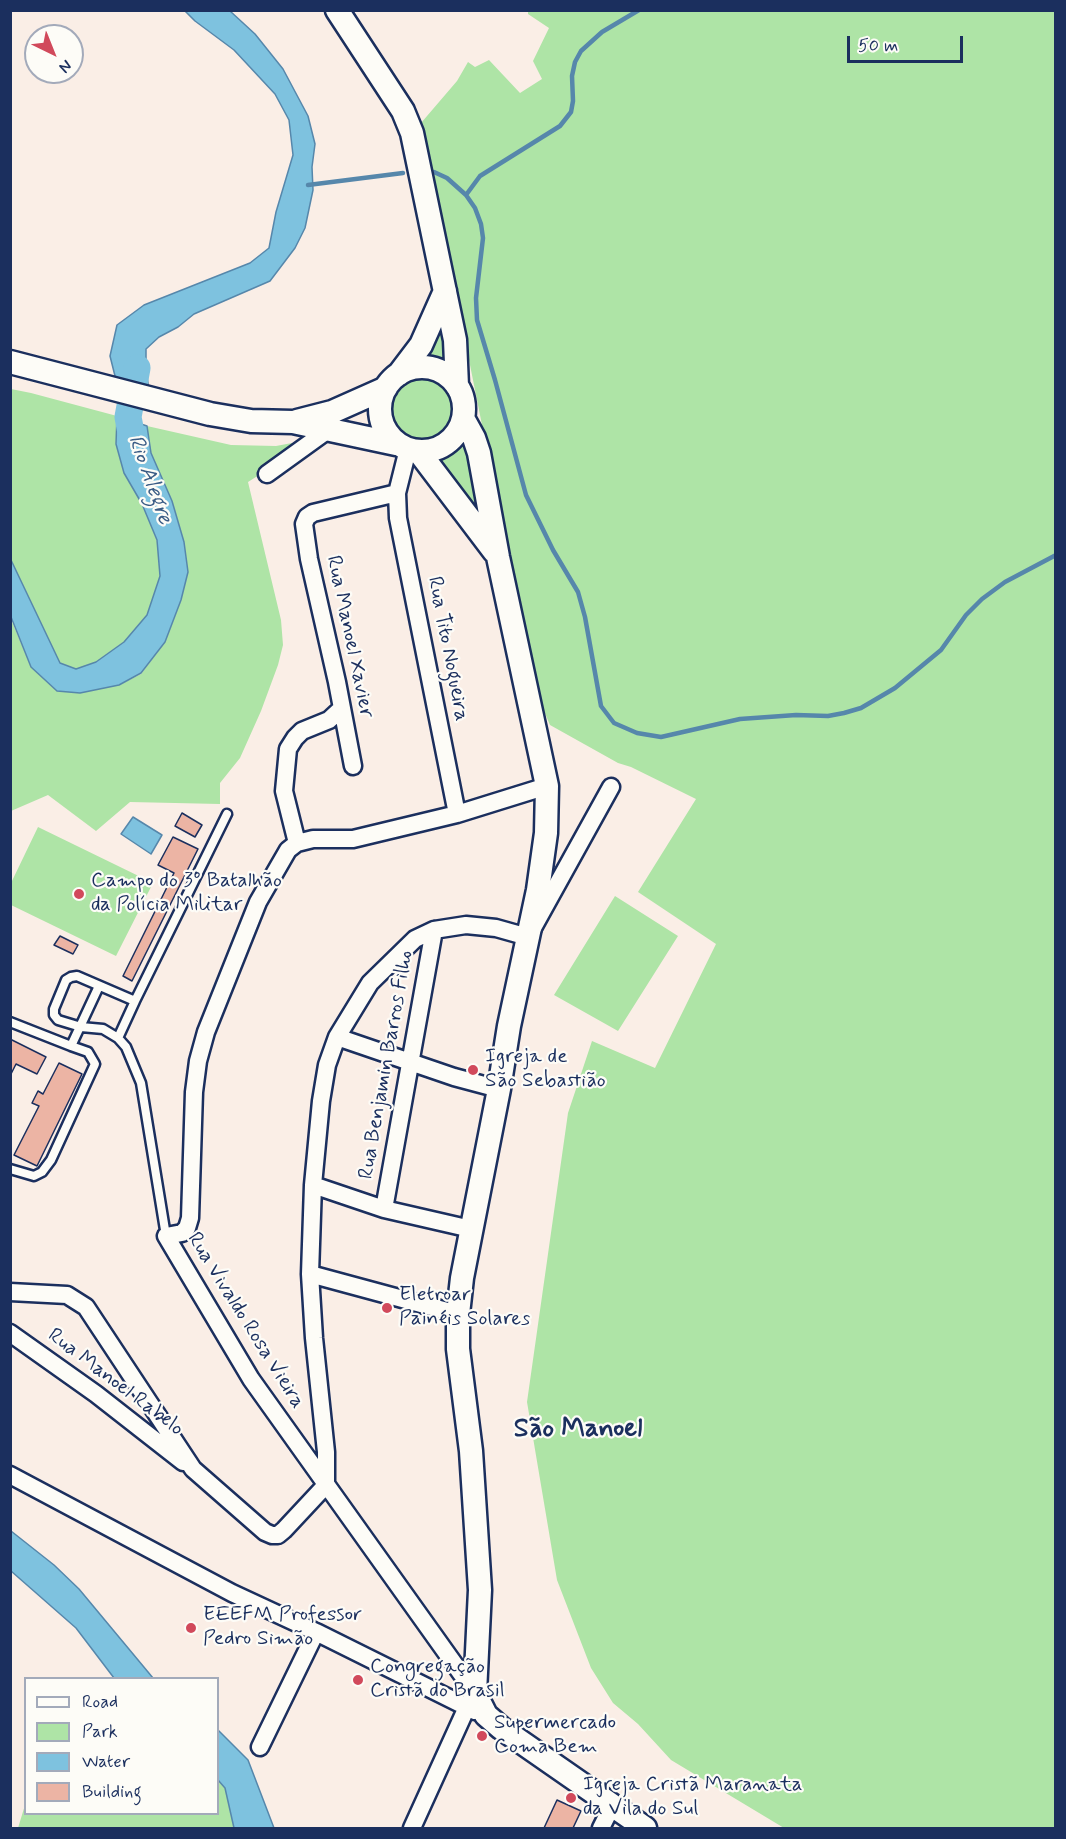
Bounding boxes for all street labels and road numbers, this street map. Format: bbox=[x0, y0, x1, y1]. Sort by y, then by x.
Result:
street label: Rua Manoel Xavier bbox=[319, 554, 379, 720]
street label: Rua Tito Nogueira bbox=[421, 575, 473, 723]
street label: Rua Benjamin Barros Filho bbox=[354, 949, 420, 1181]
street label: Rua Vivaldo Rosa Vieira bbox=[180, 1228, 310, 1414]
street label: Rua Manoel Rabelo bbox=[42, 1324, 188, 1442]

